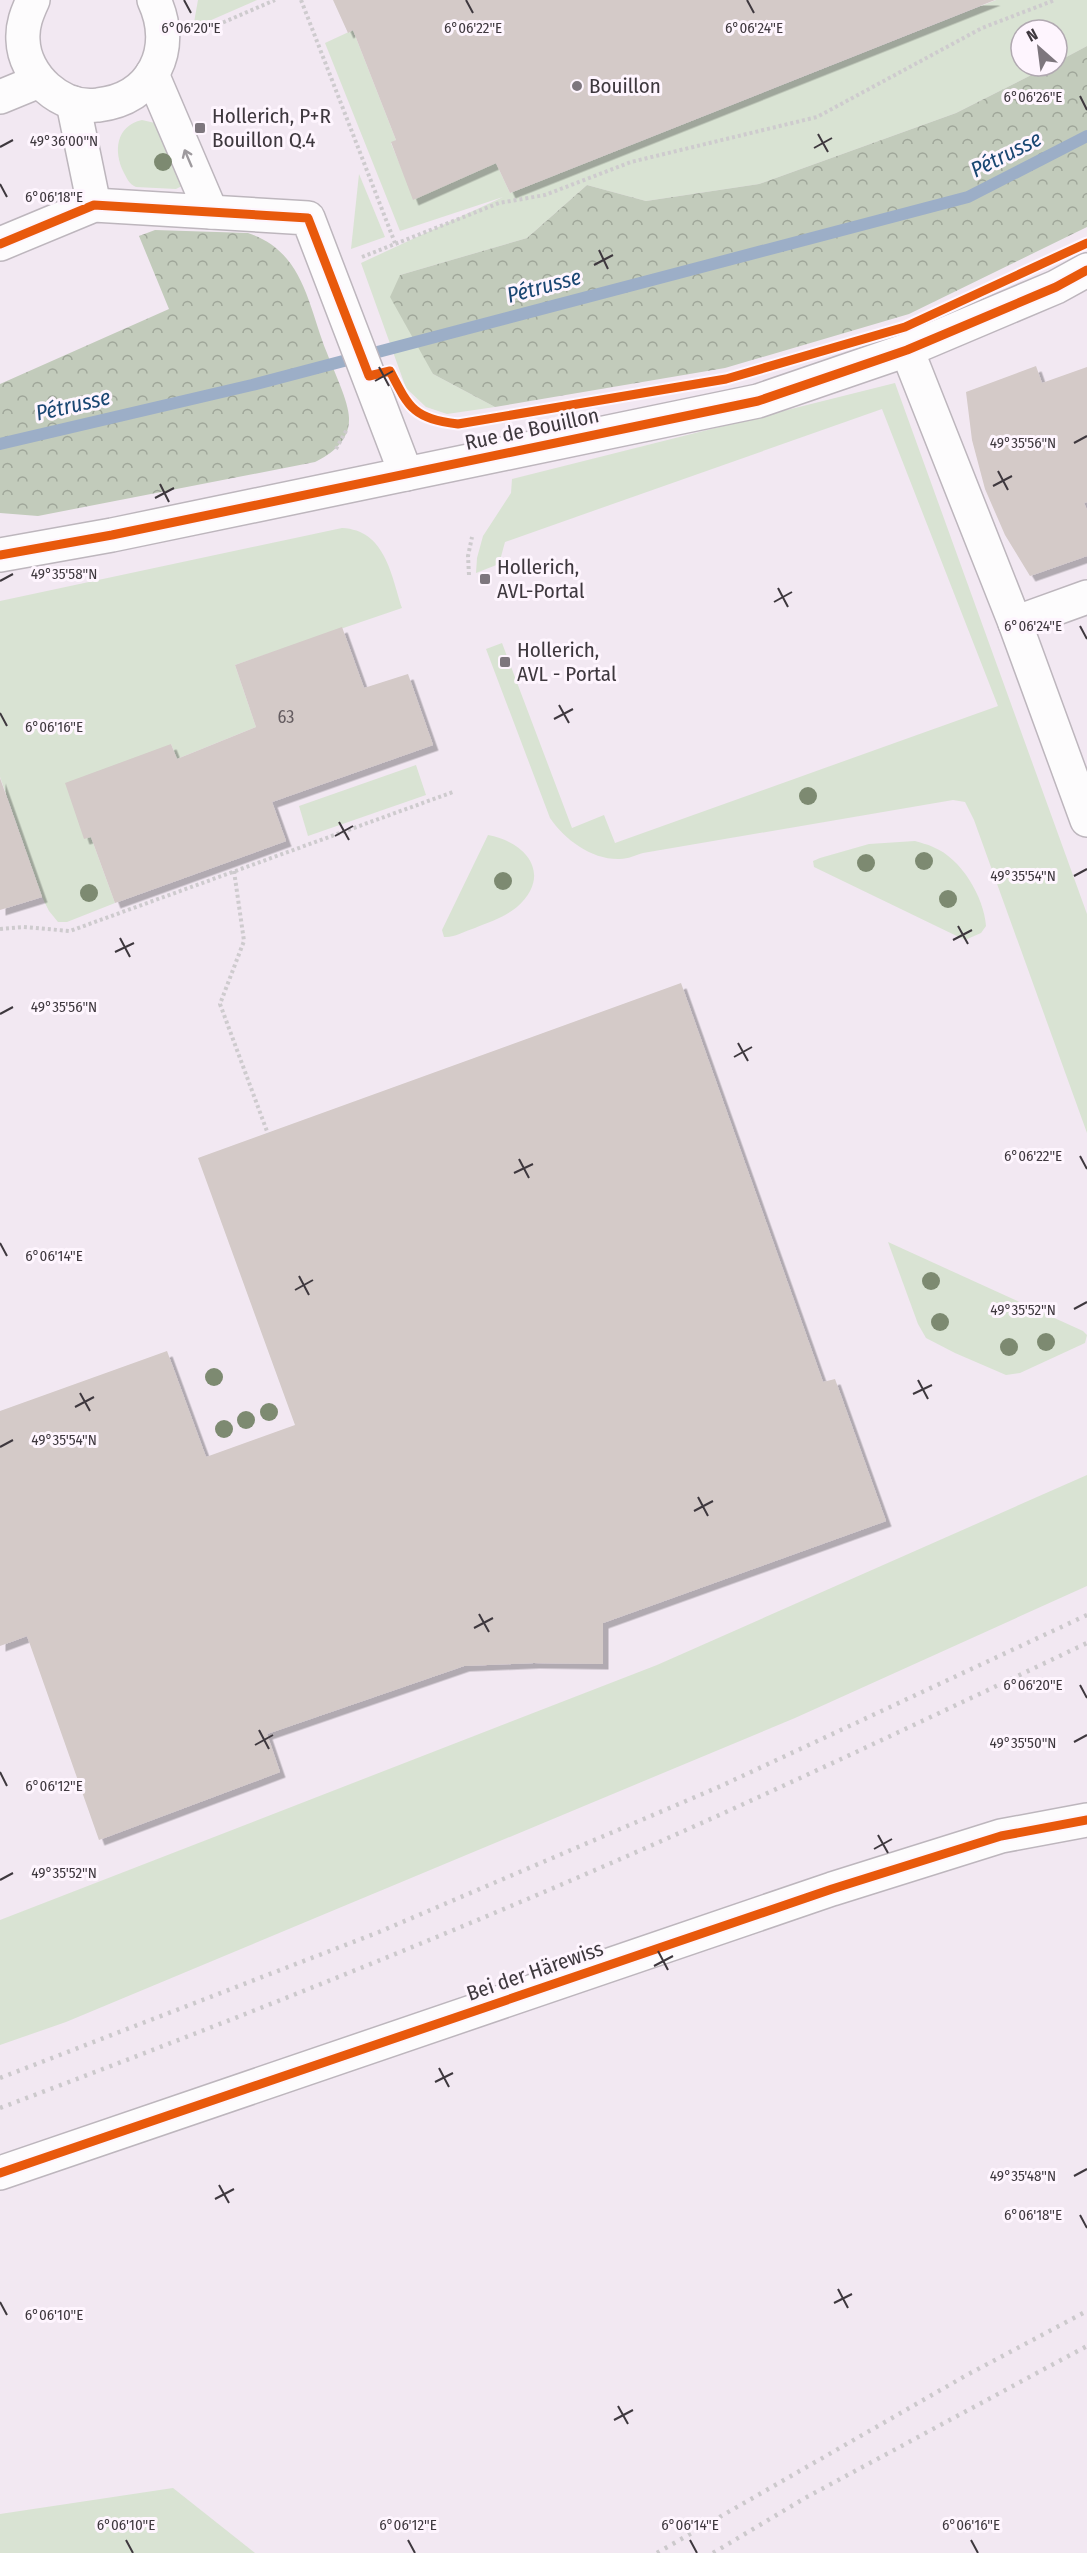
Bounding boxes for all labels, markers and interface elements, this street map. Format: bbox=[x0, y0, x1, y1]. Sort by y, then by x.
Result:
north arrow bbox=[1009, 18, 1069, 78]
text: 6°06'20"E bbox=[161, 19, 221, 37]
text: 6°06'22"E bbox=[444, 19, 502, 37]
text: 6°06'24"E bbox=[725, 19, 783, 37]
text: N bbox=[1023, 25, 1041, 46]
place label: Bouillon bbox=[589, 73, 661, 99]
marker: Bouillon bbox=[570, 79, 584, 93]
text: 6°06'26"E bbox=[1004, 88, 1062, 106]
place label: Hollerich, P+R Bouillon Q.4 bbox=[212, 103, 331, 153]
marker: Hollerich, P+R Bouillon Q.4 bbox=[193, 121, 207, 135]
water label: Pétrusse bbox=[966, 125, 1046, 183]
text: 49°36'00"N bbox=[30, 132, 98, 150]
one-way arrow bbox=[182, 150, 193, 168]
text: 6°06'18"E bbox=[25, 188, 83, 206]
water label: Pétrusse bbox=[504, 263, 584, 309]
water label: Pétrusse bbox=[33, 383, 113, 427]
street label: Rue de Bouillon bbox=[463, 402, 601, 456]
text: 49°35'56"N bbox=[990, 434, 1056, 452]
place label: Hollerich, AVL-Portal bbox=[497, 554, 585, 604]
text: 49°35'58"N bbox=[31, 565, 97, 583]
marker: Hollerich, AVL-Portal bbox=[478, 572, 492, 586]
text: 6°06'24"E bbox=[1004, 617, 1062, 635]
place label: Hollerich, AVL - Portal bbox=[517, 637, 617, 687]
marker: Hollerich, AVL - Portal bbox=[498, 655, 512, 669]
house number: 63 bbox=[278, 706, 294, 728]
text: 6°06'16"E bbox=[25, 718, 83, 736]
text: 49°35'54"N bbox=[990, 867, 1056, 885]
text: 49°35'56"N bbox=[31, 998, 97, 1016]
text: 6°06'22"E bbox=[1004, 1147, 1062, 1165]
text: 6°06'14"E bbox=[25, 1247, 83, 1265]
text: 49°35'52"N bbox=[990, 1301, 1056, 1319]
text: 49°35'54"N bbox=[31, 1431, 97, 1449]
text: 6°06'20"E bbox=[1003, 1676, 1063, 1694]
text: 49°35'50"N bbox=[990, 1734, 1056, 1752]
text: 6°06'12"E bbox=[25, 1777, 83, 1795]
text: 49°35'52"N bbox=[31, 1864, 97, 1882]
street label: Bei der Härewiss bbox=[463, 1935, 607, 2007]
text: 49°35'48"N bbox=[990, 2167, 1056, 2185]
text: 6°06'18"E bbox=[1004, 2206, 1062, 2224]
text: 6°06'10"E bbox=[25, 2306, 83, 2324]
text: 6°06'10"E bbox=[97, 2516, 155, 2534]
text: 6°06'12"E bbox=[379, 2516, 437, 2534]
text: 6°06'14"E bbox=[661, 2516, 719, 2534]
text: 6°06'16"E bbox=[942, 2516, 1000, 2534]

